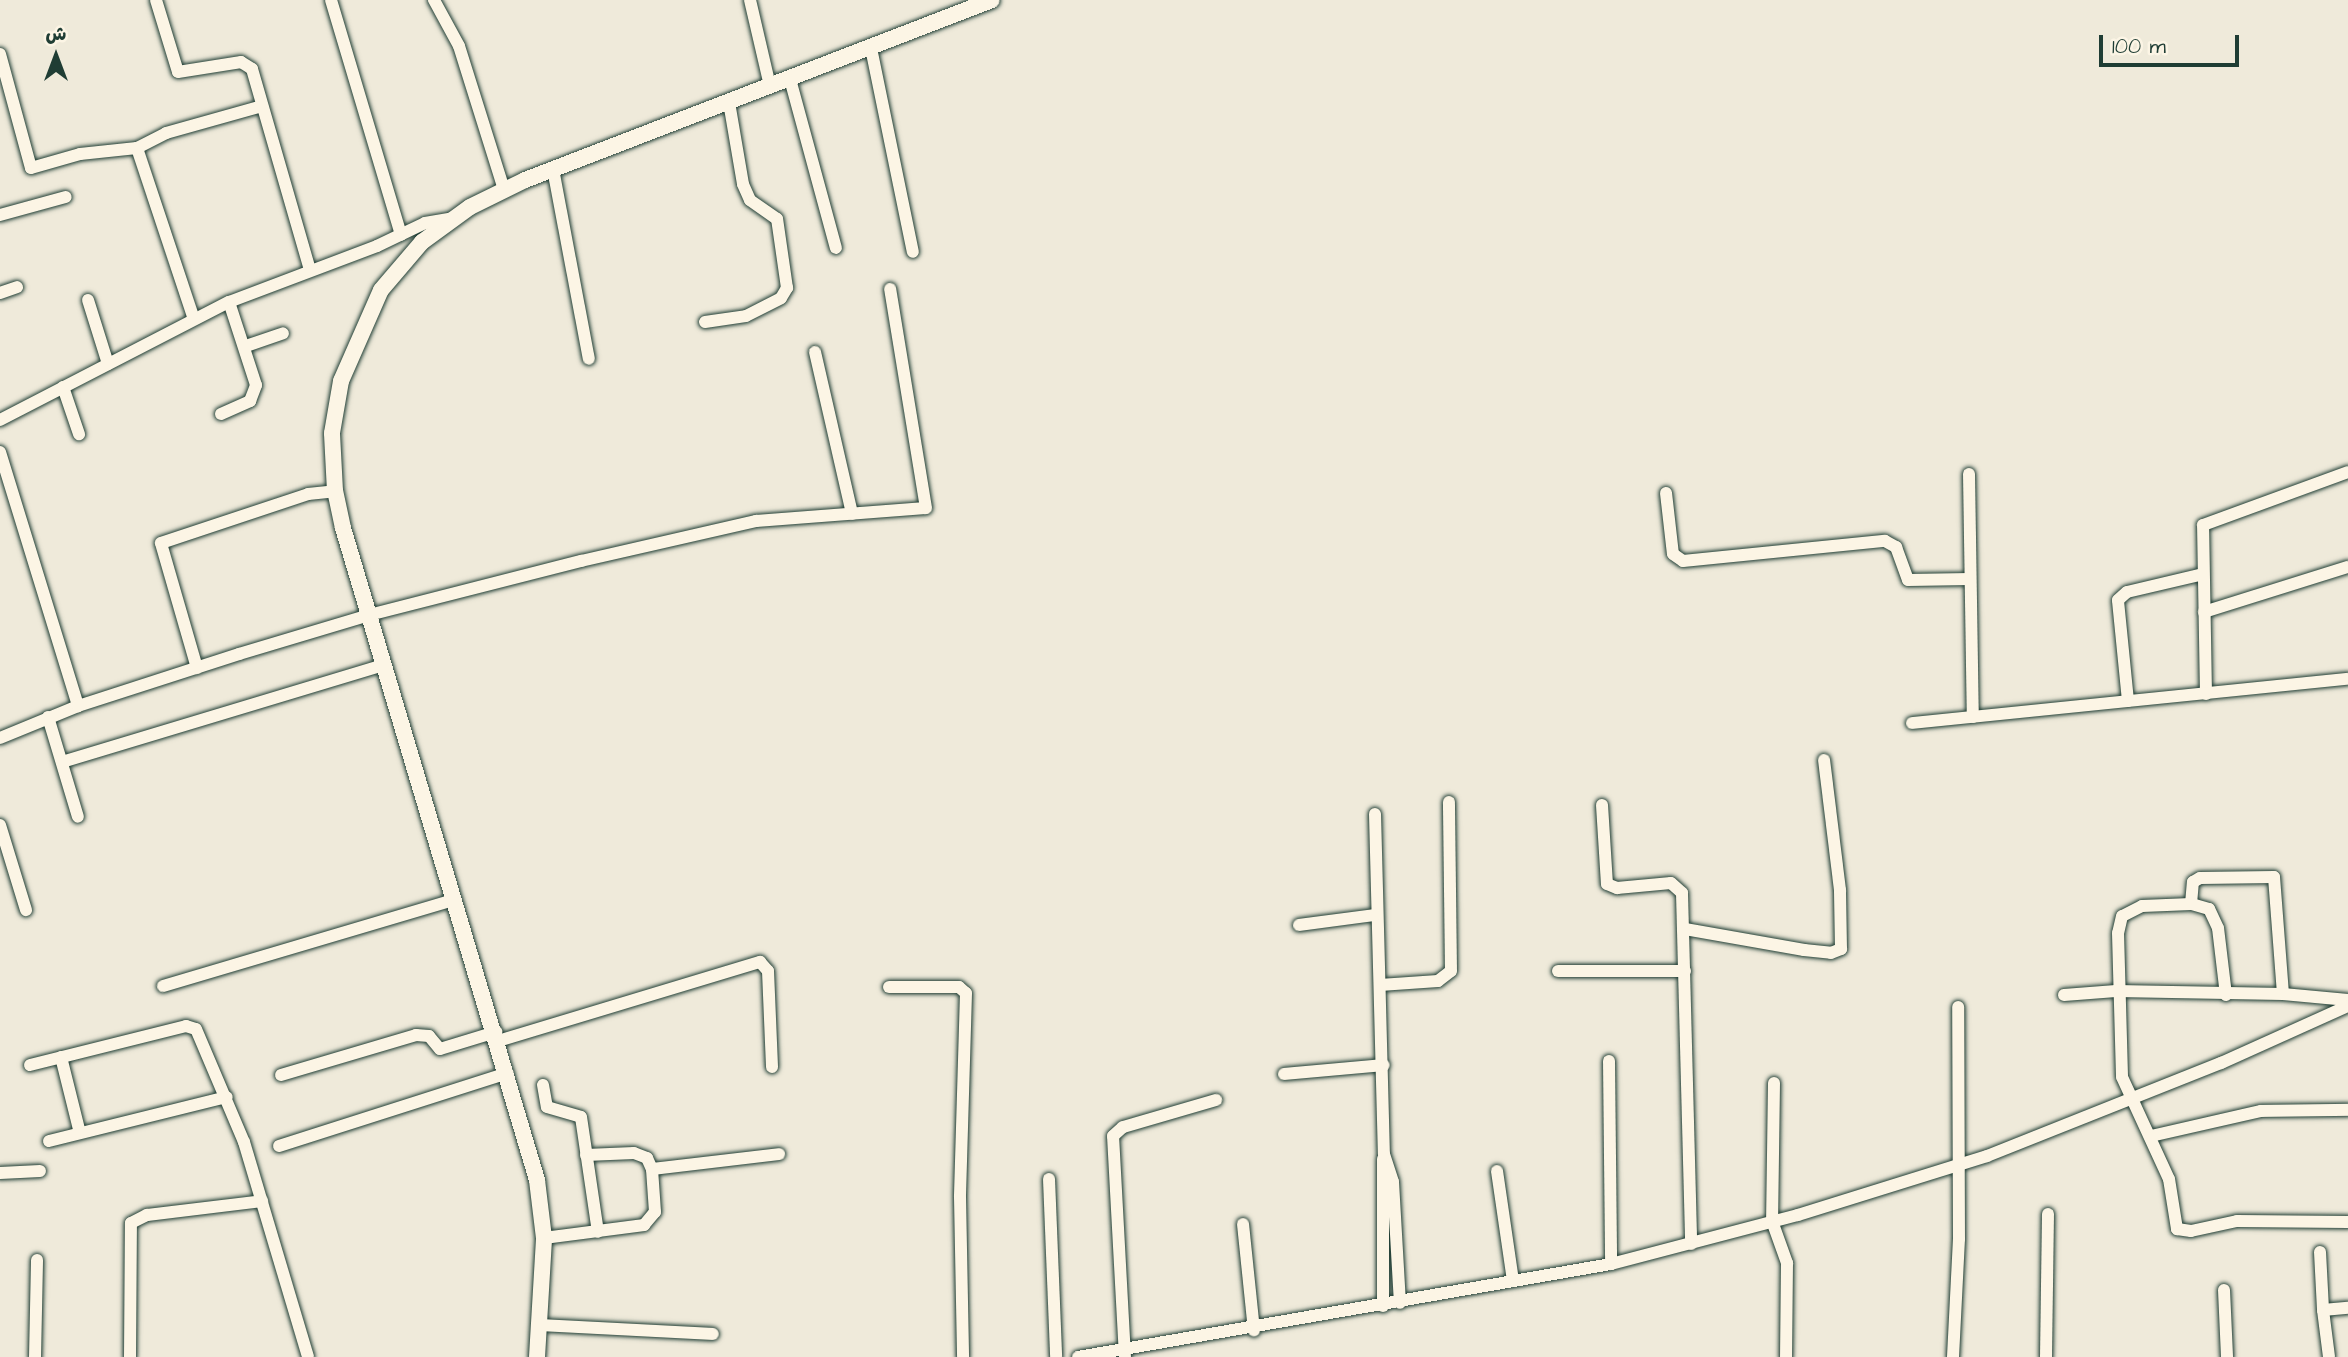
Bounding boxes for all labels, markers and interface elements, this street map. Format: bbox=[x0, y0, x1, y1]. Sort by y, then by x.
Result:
north arrow bbox=[21, 21, 91, 91]
text: ش bbox=[46, 21, 66, 48]
scale bar bbox=[2103, 21, 2243, 65]
text: 100 m bbox=[2112, 32, 2166, 61]

